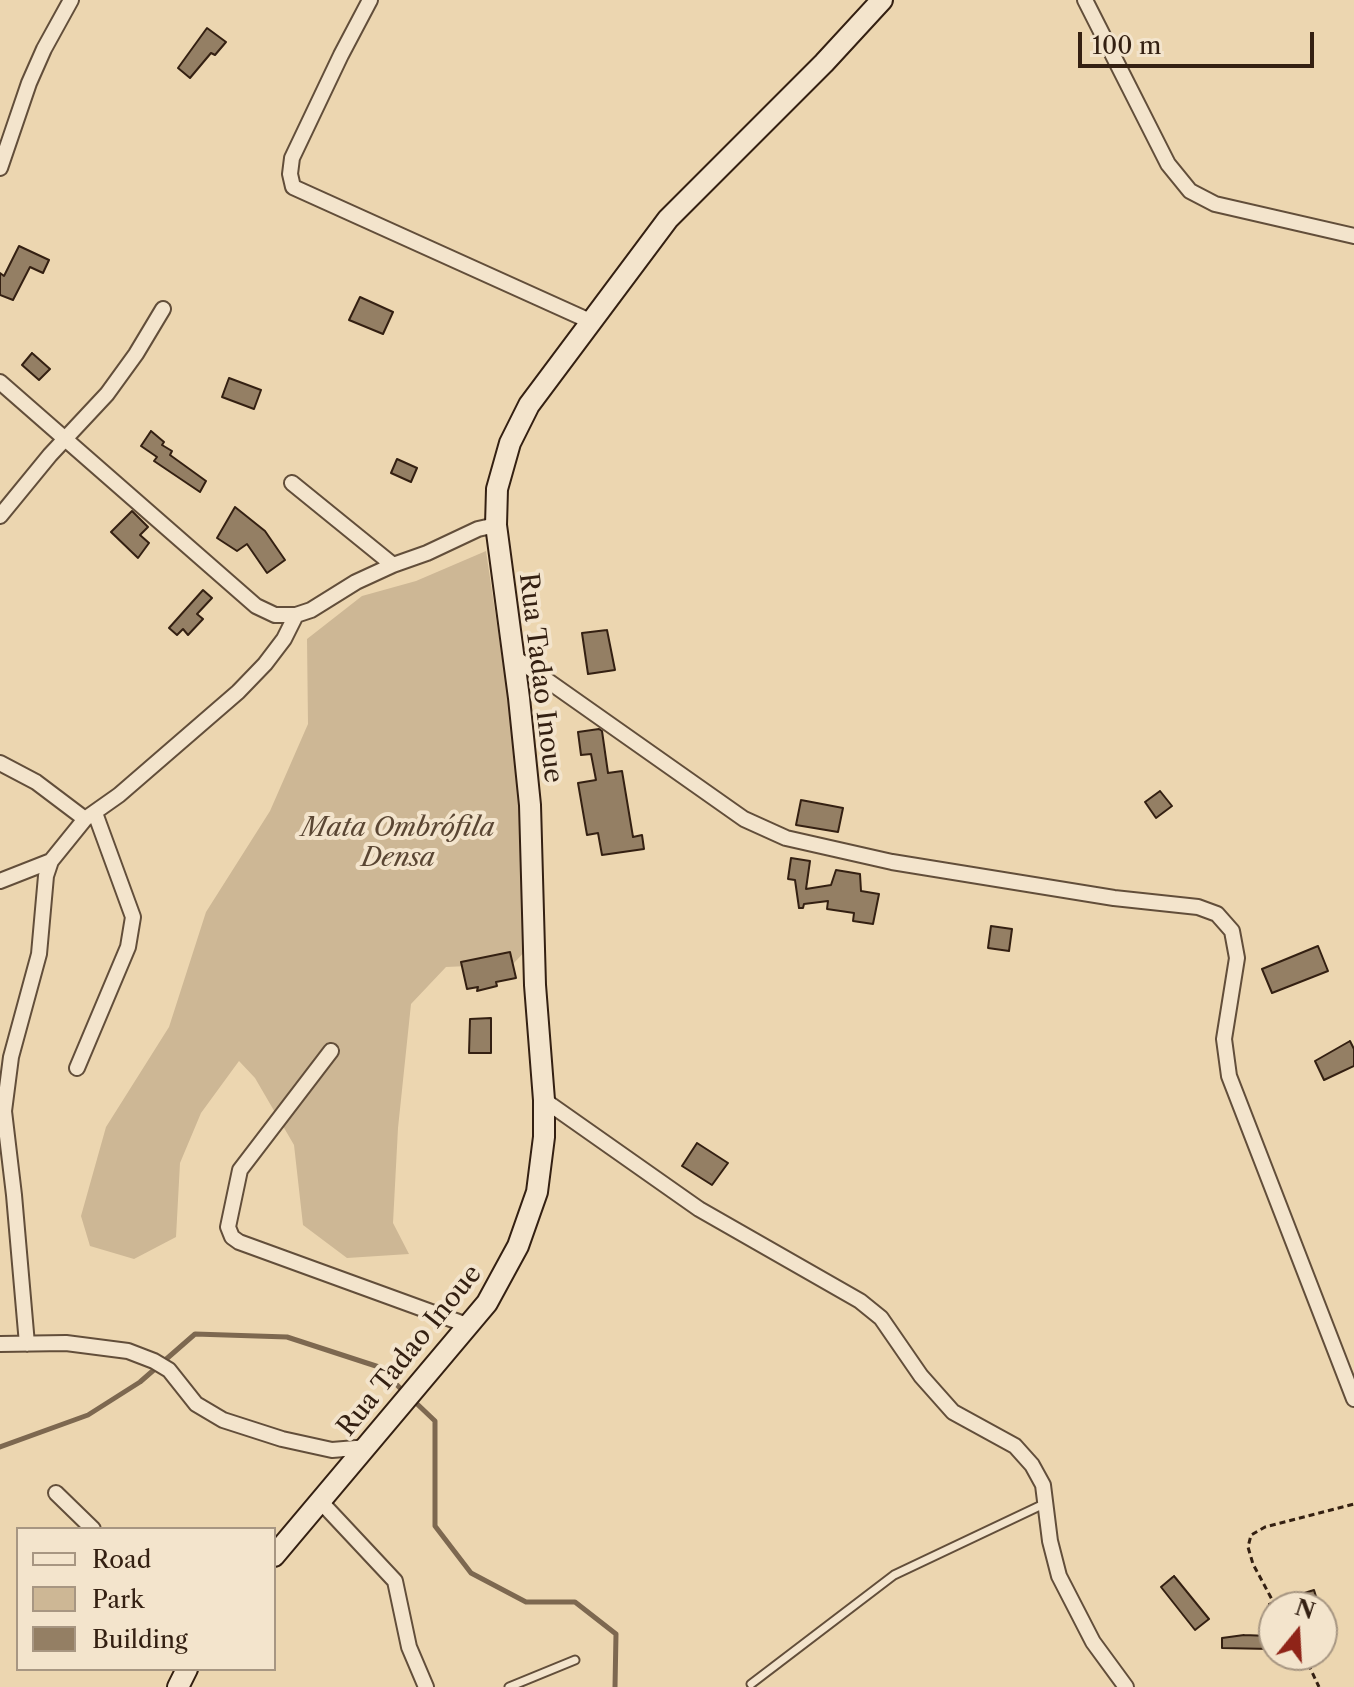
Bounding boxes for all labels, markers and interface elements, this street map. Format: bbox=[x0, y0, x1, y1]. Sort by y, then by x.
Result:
scale bar bbox=[1082, 16, 1318, 66]
text: 100 m bbox=[1092, 31, 1161, 60]
street label: Rua Tadao Inoue bbox=[512, 571, 568, 785]
park label: Mata Ombrófila Densa bbox=[301, 812, 495, 874]
street label: Rua Tadao Inoue bbox=[331, 1259, 489, 1443]
legend bbox=[16, 1527, 276, 1671]
text: Road bbox=[92, 1545, 151, 1574]
text: Park bbox=[92, 1585, 144, 1614]
north arrow bbox=[1258, 1591, 1338, 1671]
text: N bbox=[1292, 1594, 1318, 1625]
text: Building bbox=[92, 1625, 188, 1654]

